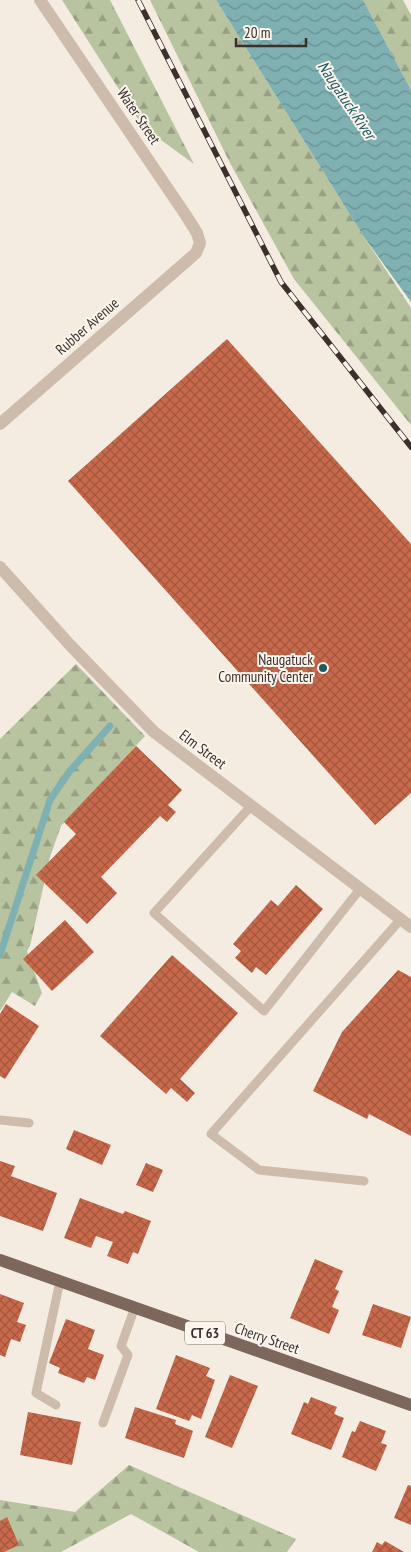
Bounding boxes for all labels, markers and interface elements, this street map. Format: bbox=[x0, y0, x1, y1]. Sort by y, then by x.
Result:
scale bar bbox=[236, 15, 306, 47]
text: 20 m bbox=[244, 23, 270, 42]
water label: Naugatuck River bbox=[314, 57, 382, 145]
street label: Water Street bbox=[113, 84, 165, 148]
street label: Rubber Avenue bbox=[51, 293, 123, 359]
place label: Naugatuck Community Center bbox=[218, 650, 314, 686]
marker: Naugatuck Community Center bbox=[317, 662, 329, 674]
street label: Elm Street bbox=[176, 725, 230, 773]
street label: Cherry Street bbox=[232, 1318, 302, 1358]
road number: CT 63 bbox=[185, 1322, 225, 1345]

